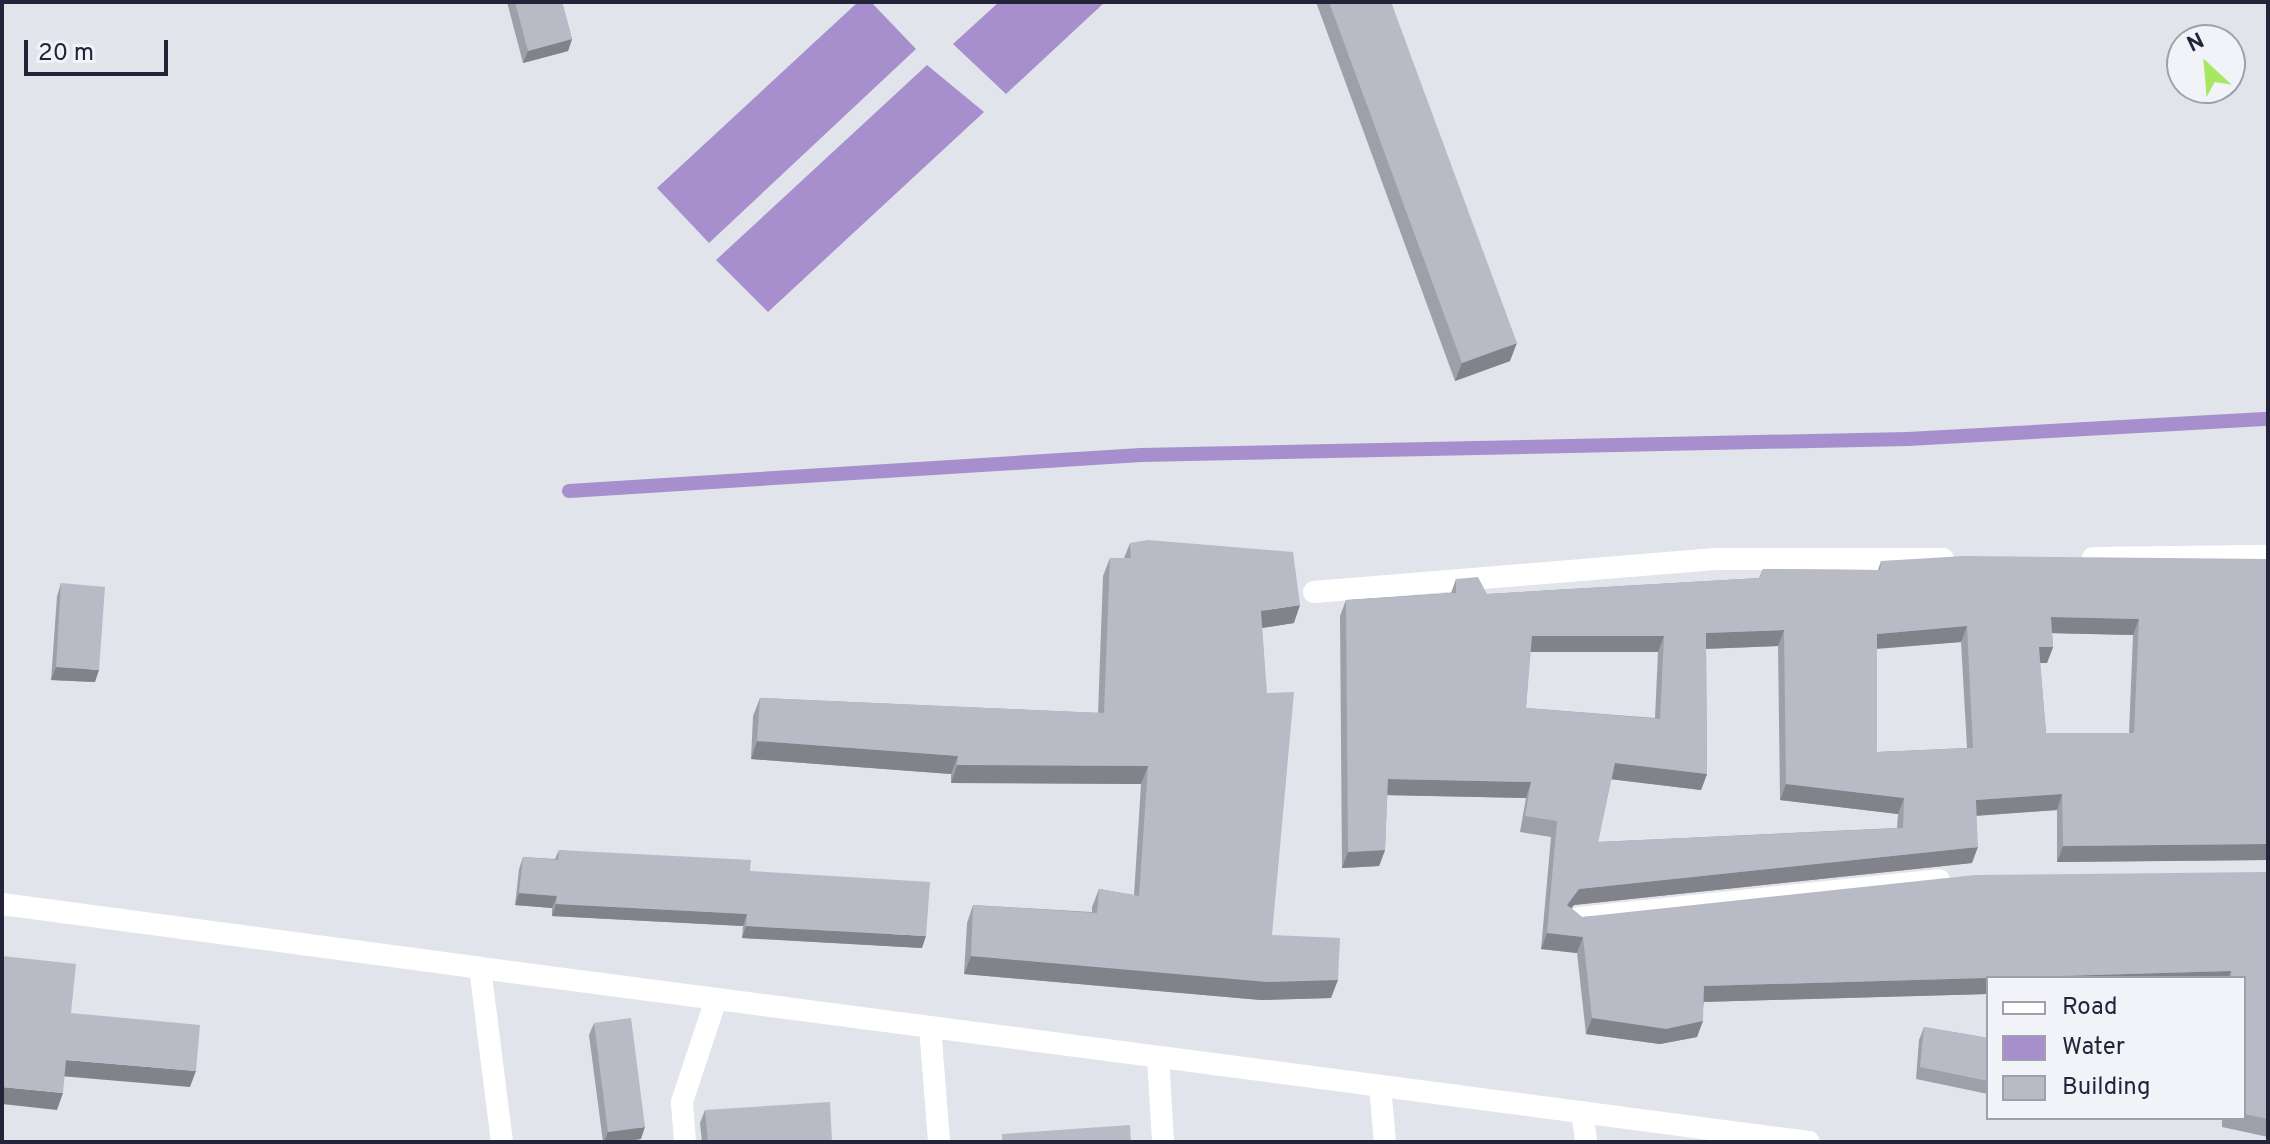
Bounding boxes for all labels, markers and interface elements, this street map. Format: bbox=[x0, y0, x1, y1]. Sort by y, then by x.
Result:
scale bar bbox=[28, 24, 172, 74]
north arrow bbox=[2166, 24, 2246, 104]
text: N bbox=[2183, 28, 2209, 59]
text: 20 m bbox=[38, 39, 94, 69]
legend bbox=[1986, 976, 2246, 1120]
text: Road bbox=[2062, 993, 2118, 1023]
text: Water bbox=[2062, 1033, 2125, 1063]
text: Building bbox=[2062, 1073, 2151, 1103]

